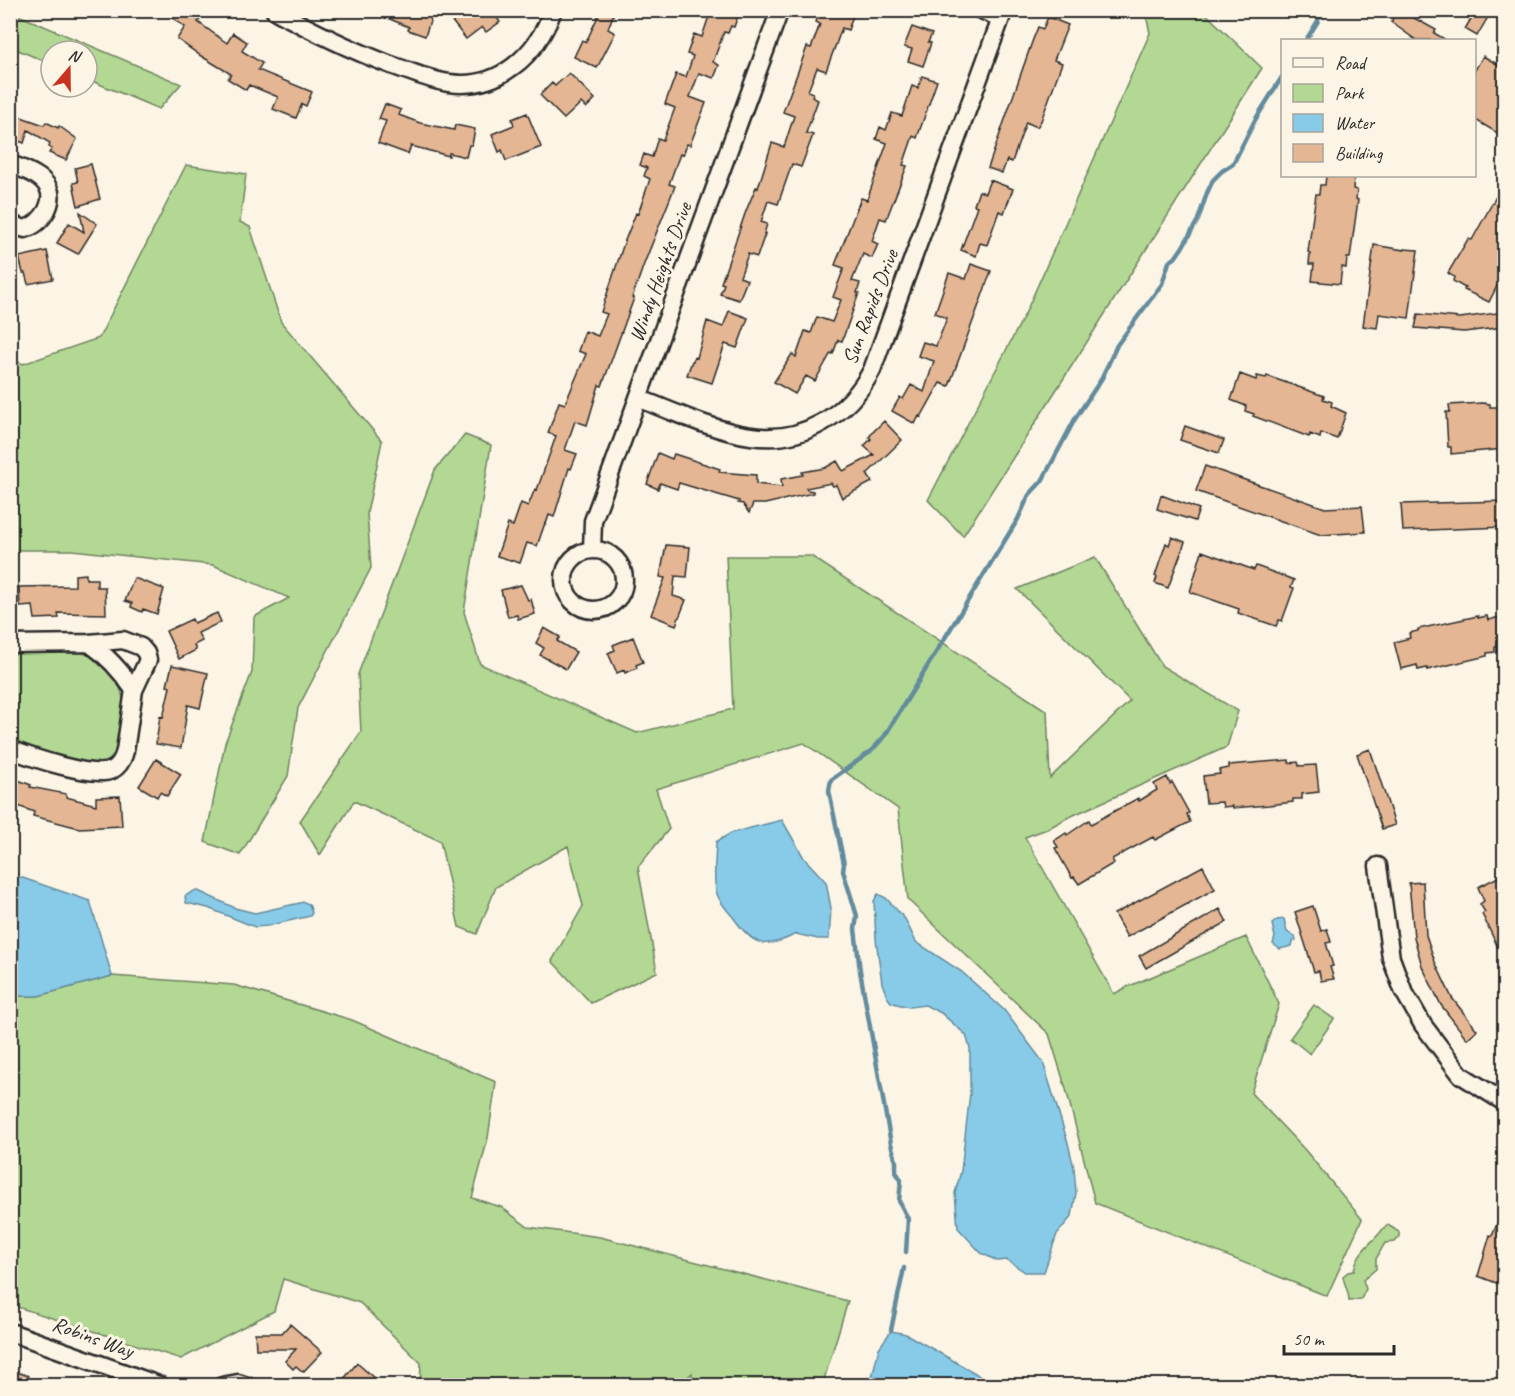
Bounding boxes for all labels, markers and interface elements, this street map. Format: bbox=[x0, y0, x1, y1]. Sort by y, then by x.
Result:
north arrow bbox=[39, 39, 99, 99]
legend bbox=[1281, 39, 1476, 177]
text: N bbox=[66, 45, 85, 68]
text: Road bbox=[1335, 52, 1368, 74]
text: Park bbox=[1335, 82, 1365, 104]
text: Water bbox=[1335, 112, 1376, 134]
text: Building bbox=[1335, 142, 1384, 164]
street label: Windy Heights Drive bbox=[623, 198, 698, 345]
street label: Sun Rapids Drive bbox=[836, 245, 904, 368]
street label: Robins Way bbox=[49, 1310, 139, 1364]
scale bar bbox=[1284, 1318, 1394, 1356]
text: 50 m bbox=[1293, 1328, 1326, 1350]

